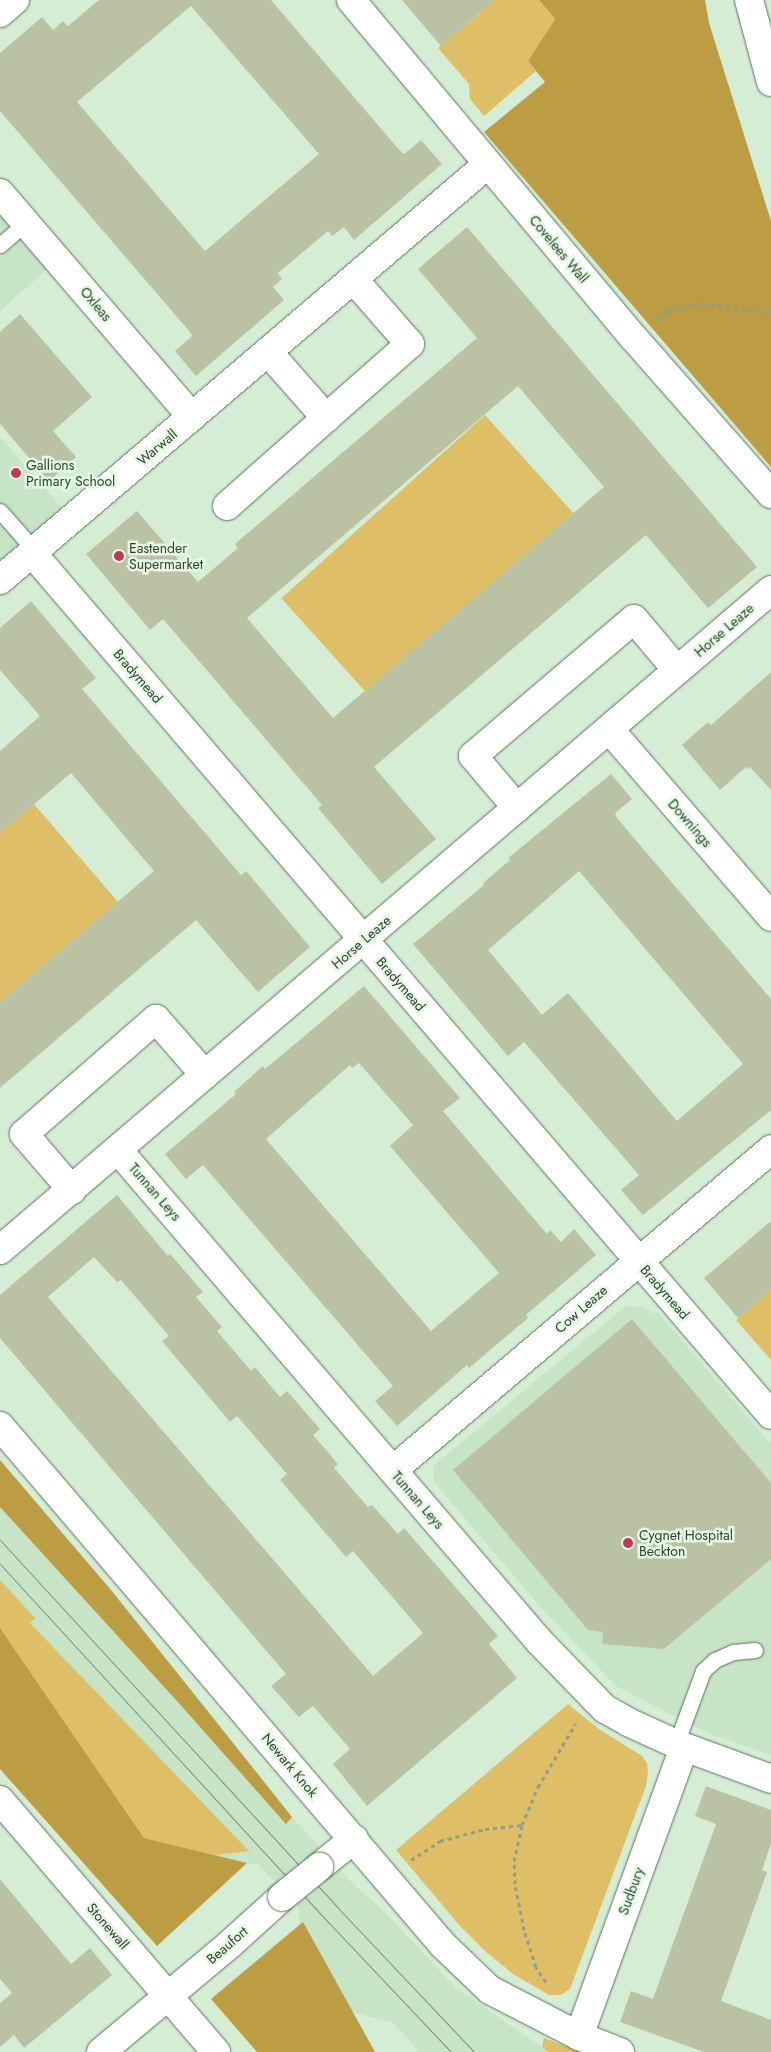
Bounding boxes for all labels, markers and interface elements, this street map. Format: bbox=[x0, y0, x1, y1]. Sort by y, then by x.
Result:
street label: Covelees Wall bbox=[526, 212, 592, 286]
street label: Oxleas bbox=[77, 283, 115, 325]
street label: Warwall bbox=[134, 425, 180, 469]
place label: Gallions Primary School bbox=[26, 457, 115, 490]
marker: Gallions Primary School bbox=[10, 467, 22, 479]
place label: Eastender Supermarket bbox=[129, 540, 203, 572]
marker: Eastender Supermarket bbox=[113, 550, 125, 562]
street label: Horse Leaze bbox=[691, 600, 757, 660]
street label: Bradymead bbox=[110, 645, 166, 707]
street label: Downings bbox=[664, 795, 716, 851]
street label: Horse Leaze bbox=[328, 912, 394, 972]
street label: Bradymead bbox=[373, 953, 429, 1015]
street label: Tunnan Leys bbox=[125, 1160, 185, 1224]
street label: Bradymead bbox=[637, 1261, 693, 1323]
street label: Cow Leaze bbox=[551, 1282, 611, 1336]
street label: Tunnan Leys bbox=[388, 1468, 448, 1532]
place label: Cygnet Hospital Beckton bbox=[639, 1527, 733, 1560]
marker: Cygnet Hospital Beckton bbox=[621, 1536, 635, 1550]
street label: Newark Knok bbox=[258, 1730, 322, 1800]
street label: Sudbury bbox=[615, 1865, 647, 1917]
street label: Stonewall bbox=[83, 1899, 133, 1953]
street label: Beaufort bbox=[203, 1923, 251, 1967]

